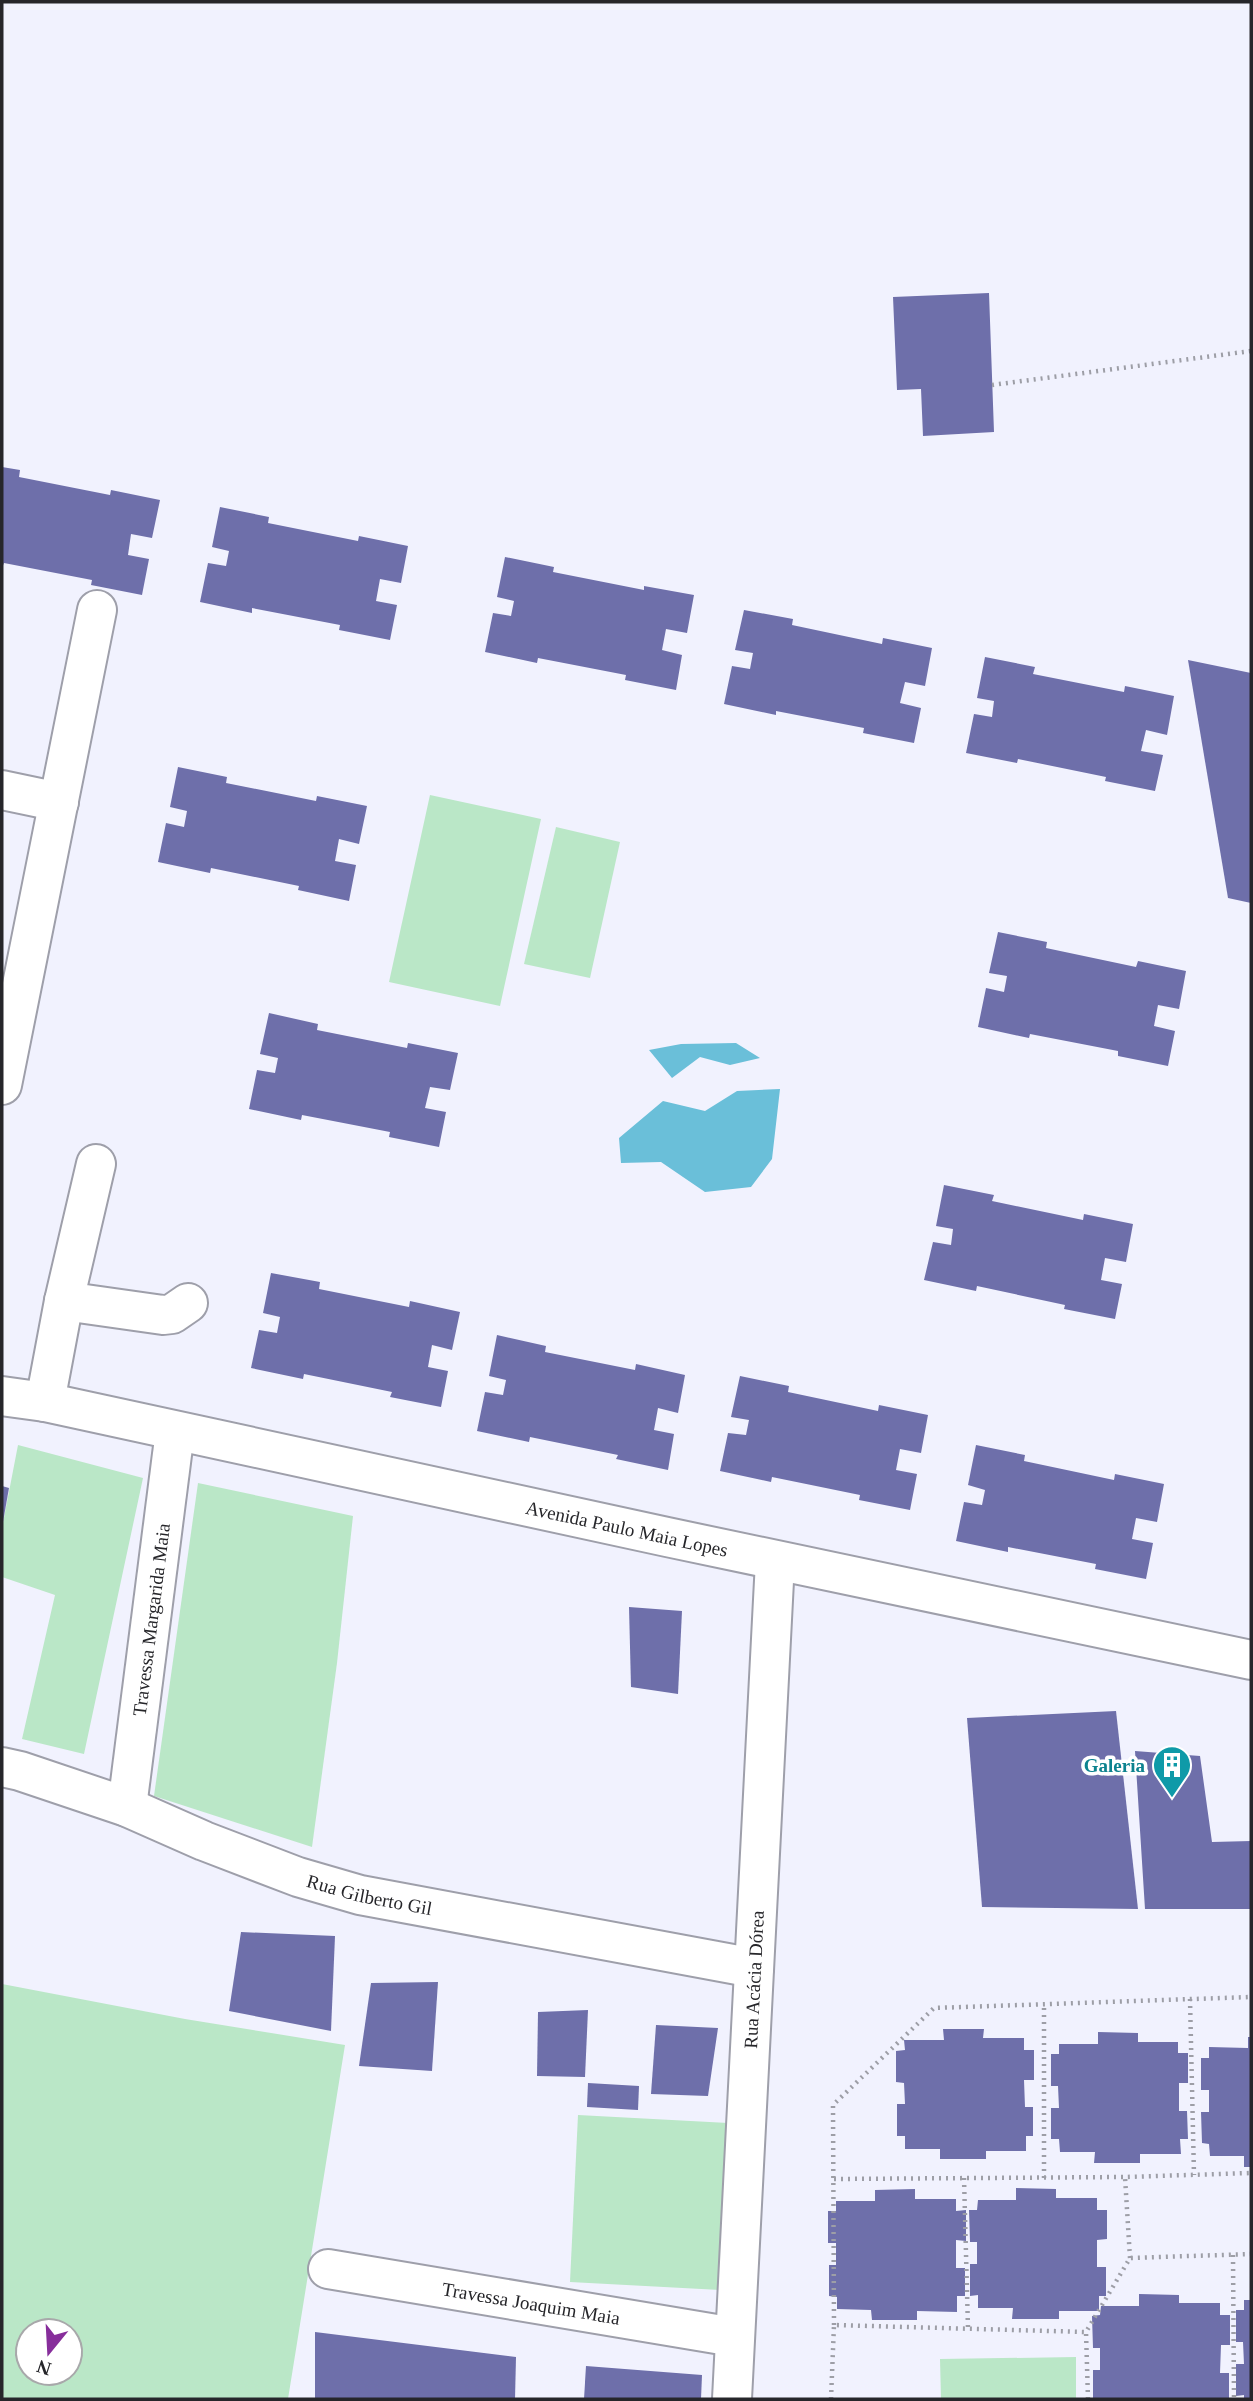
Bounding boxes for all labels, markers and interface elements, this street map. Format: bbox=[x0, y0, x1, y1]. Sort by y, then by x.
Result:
street label: Avenida Paulo Maia Lopes bbox=[524, 1497, 730, 1561]
street label: Travessa Margarida Maia bbox=[129, 1521, 174, 1717]
building icon: Galeria bbox=[1151, 1744, 1193, 1799]
place label: Galeria bbox=[1084, 1755, 1145, 1776]
street label: Rua Gilberto Gil bbox=[304, 1870, 434, 1919]
street label: Rua Acácia Dórea bbox=[740, 1909, 768, 2049]
street label: Travessa Joaquim Maia bbox=[441, 2278, 622, 2329]
north arrow bbox=[14, 2317, 84, 2387]
text: N bbox=[34, 2356, 54, 2380]

